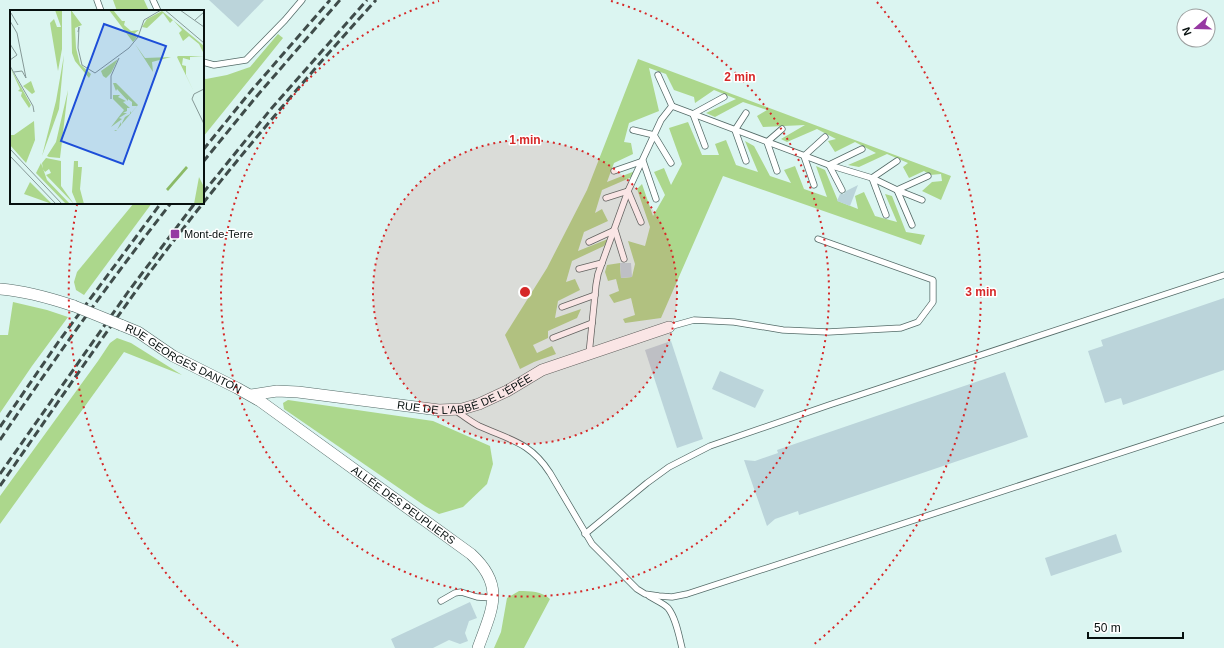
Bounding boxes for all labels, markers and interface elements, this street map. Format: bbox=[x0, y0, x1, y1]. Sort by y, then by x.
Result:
north arrow bbox=[1176, 8, 1216, 48]
inset map bbox=[10, 10, 204, 204]
text: N bbox=[1180, 26, 1194, 37]
text: 2 min bbox=[724, 70, 756, 84]
text: 1 min bbox=[509, 133, 541, 147]
marker: Mont-de-Terre bbox=[169, 228, 181, 240]
place label: Mont-de-Terre bbox=[184, 228, 253, 240]
centre of rings bbox=[518, 285, 532, 299]
text: 3 min bbox=[965, 285, 997, 299]
street label: RUE GEORGES DANTON bbox=[124, 321, 244, 395]
street label: RUE DE L'ABBÉ DE L'ÉPÉE bbox=[396, 372, 534, 416]
street label: ALLÉE DES PEUPLIERS bbox=[349, 464, 458, 547]
scale bar bbox=[1088, 614, 1183, 640]
text: 50 m bbox=[1094, 621, 1121, 635]

